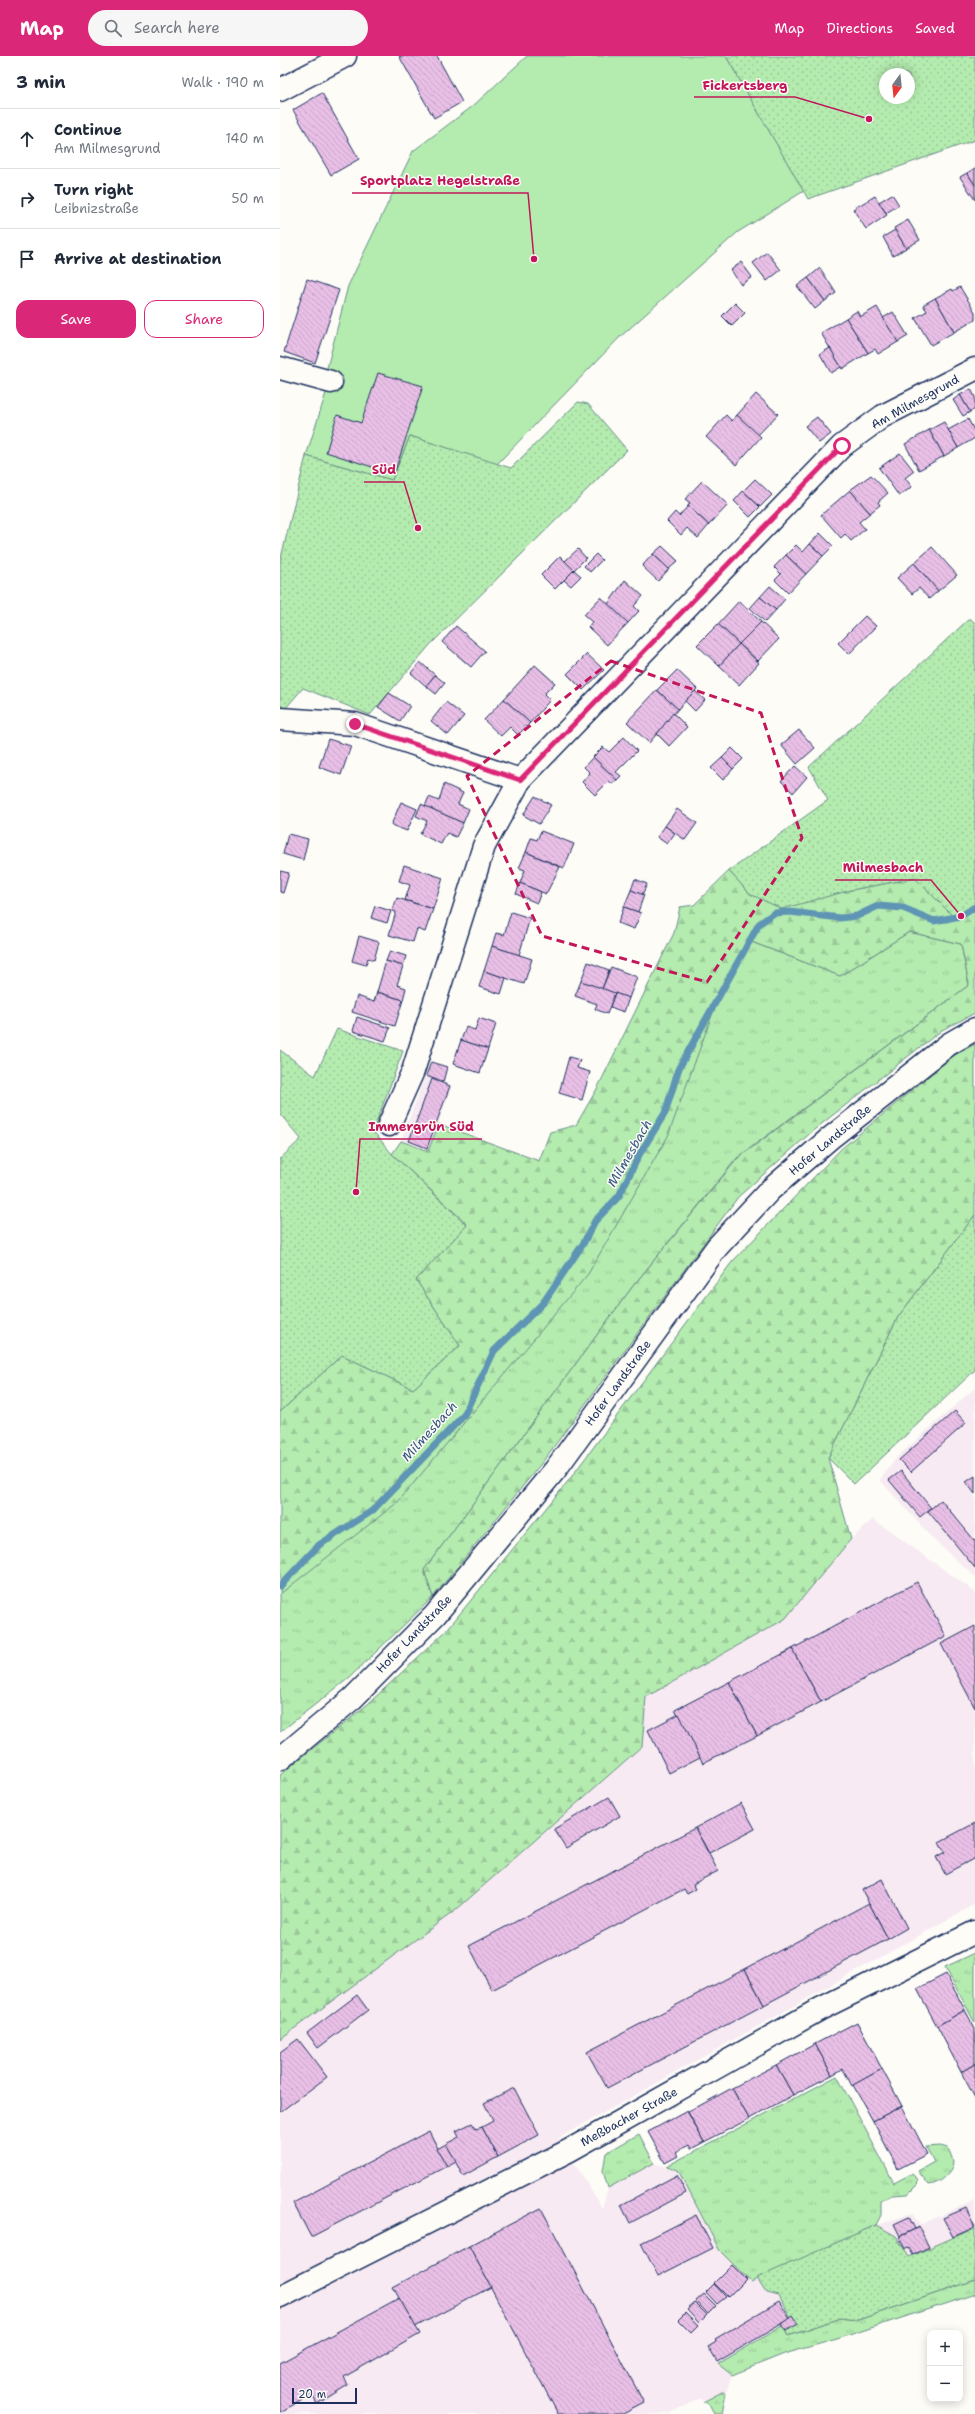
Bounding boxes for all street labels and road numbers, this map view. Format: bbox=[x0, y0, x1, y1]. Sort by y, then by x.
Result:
street label: Am Milmesgrund bbox=[868, 371, 962, 433]
street label: Hofer Landstraße bbox=[786, 1101, 875, 1179]
street label: Hofer Landstraße bbox=[581, 1337, 655, 1429]
street label: Hofer Landstraße bbox=[373, 1591, 456, 1676]
street label: Meßbacher Straße bbox=[578, 2084, 681, 2150]

